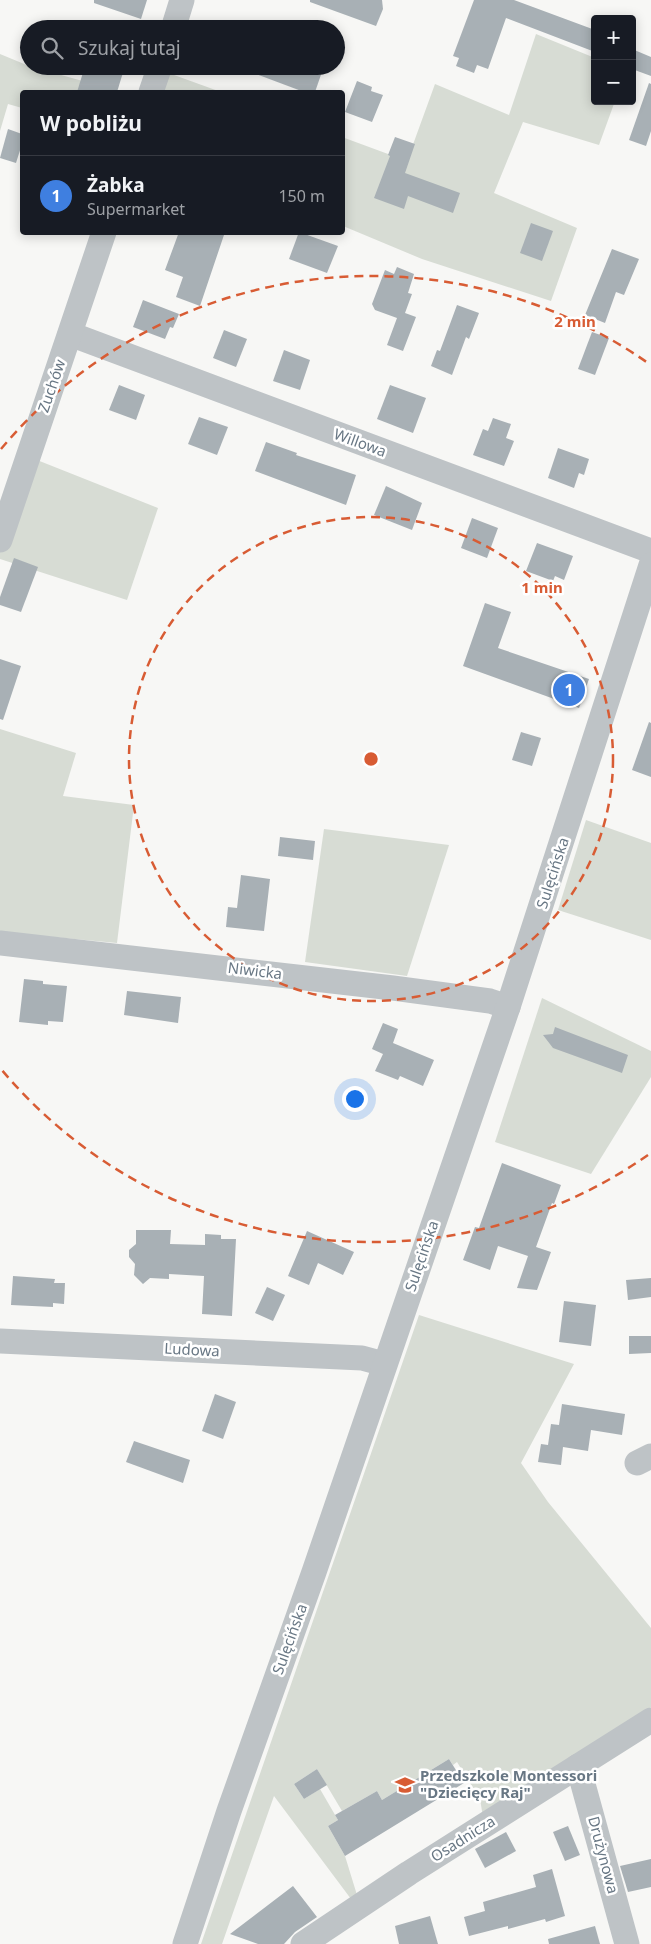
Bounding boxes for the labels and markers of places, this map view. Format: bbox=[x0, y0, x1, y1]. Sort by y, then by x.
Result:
pin: 1 bbox=[553, 671, 585, 709]
centre of rings bbox=[362, 750, 380, 768]
place label: Przedszkole Montessori "Dziecięcy Raj" bbox=[420, 1765, 597, 1802]
school or university icon: Przedszkole Montessori "Dziecięcy Raj" bbox=[394, 1774, 416, 1796]

